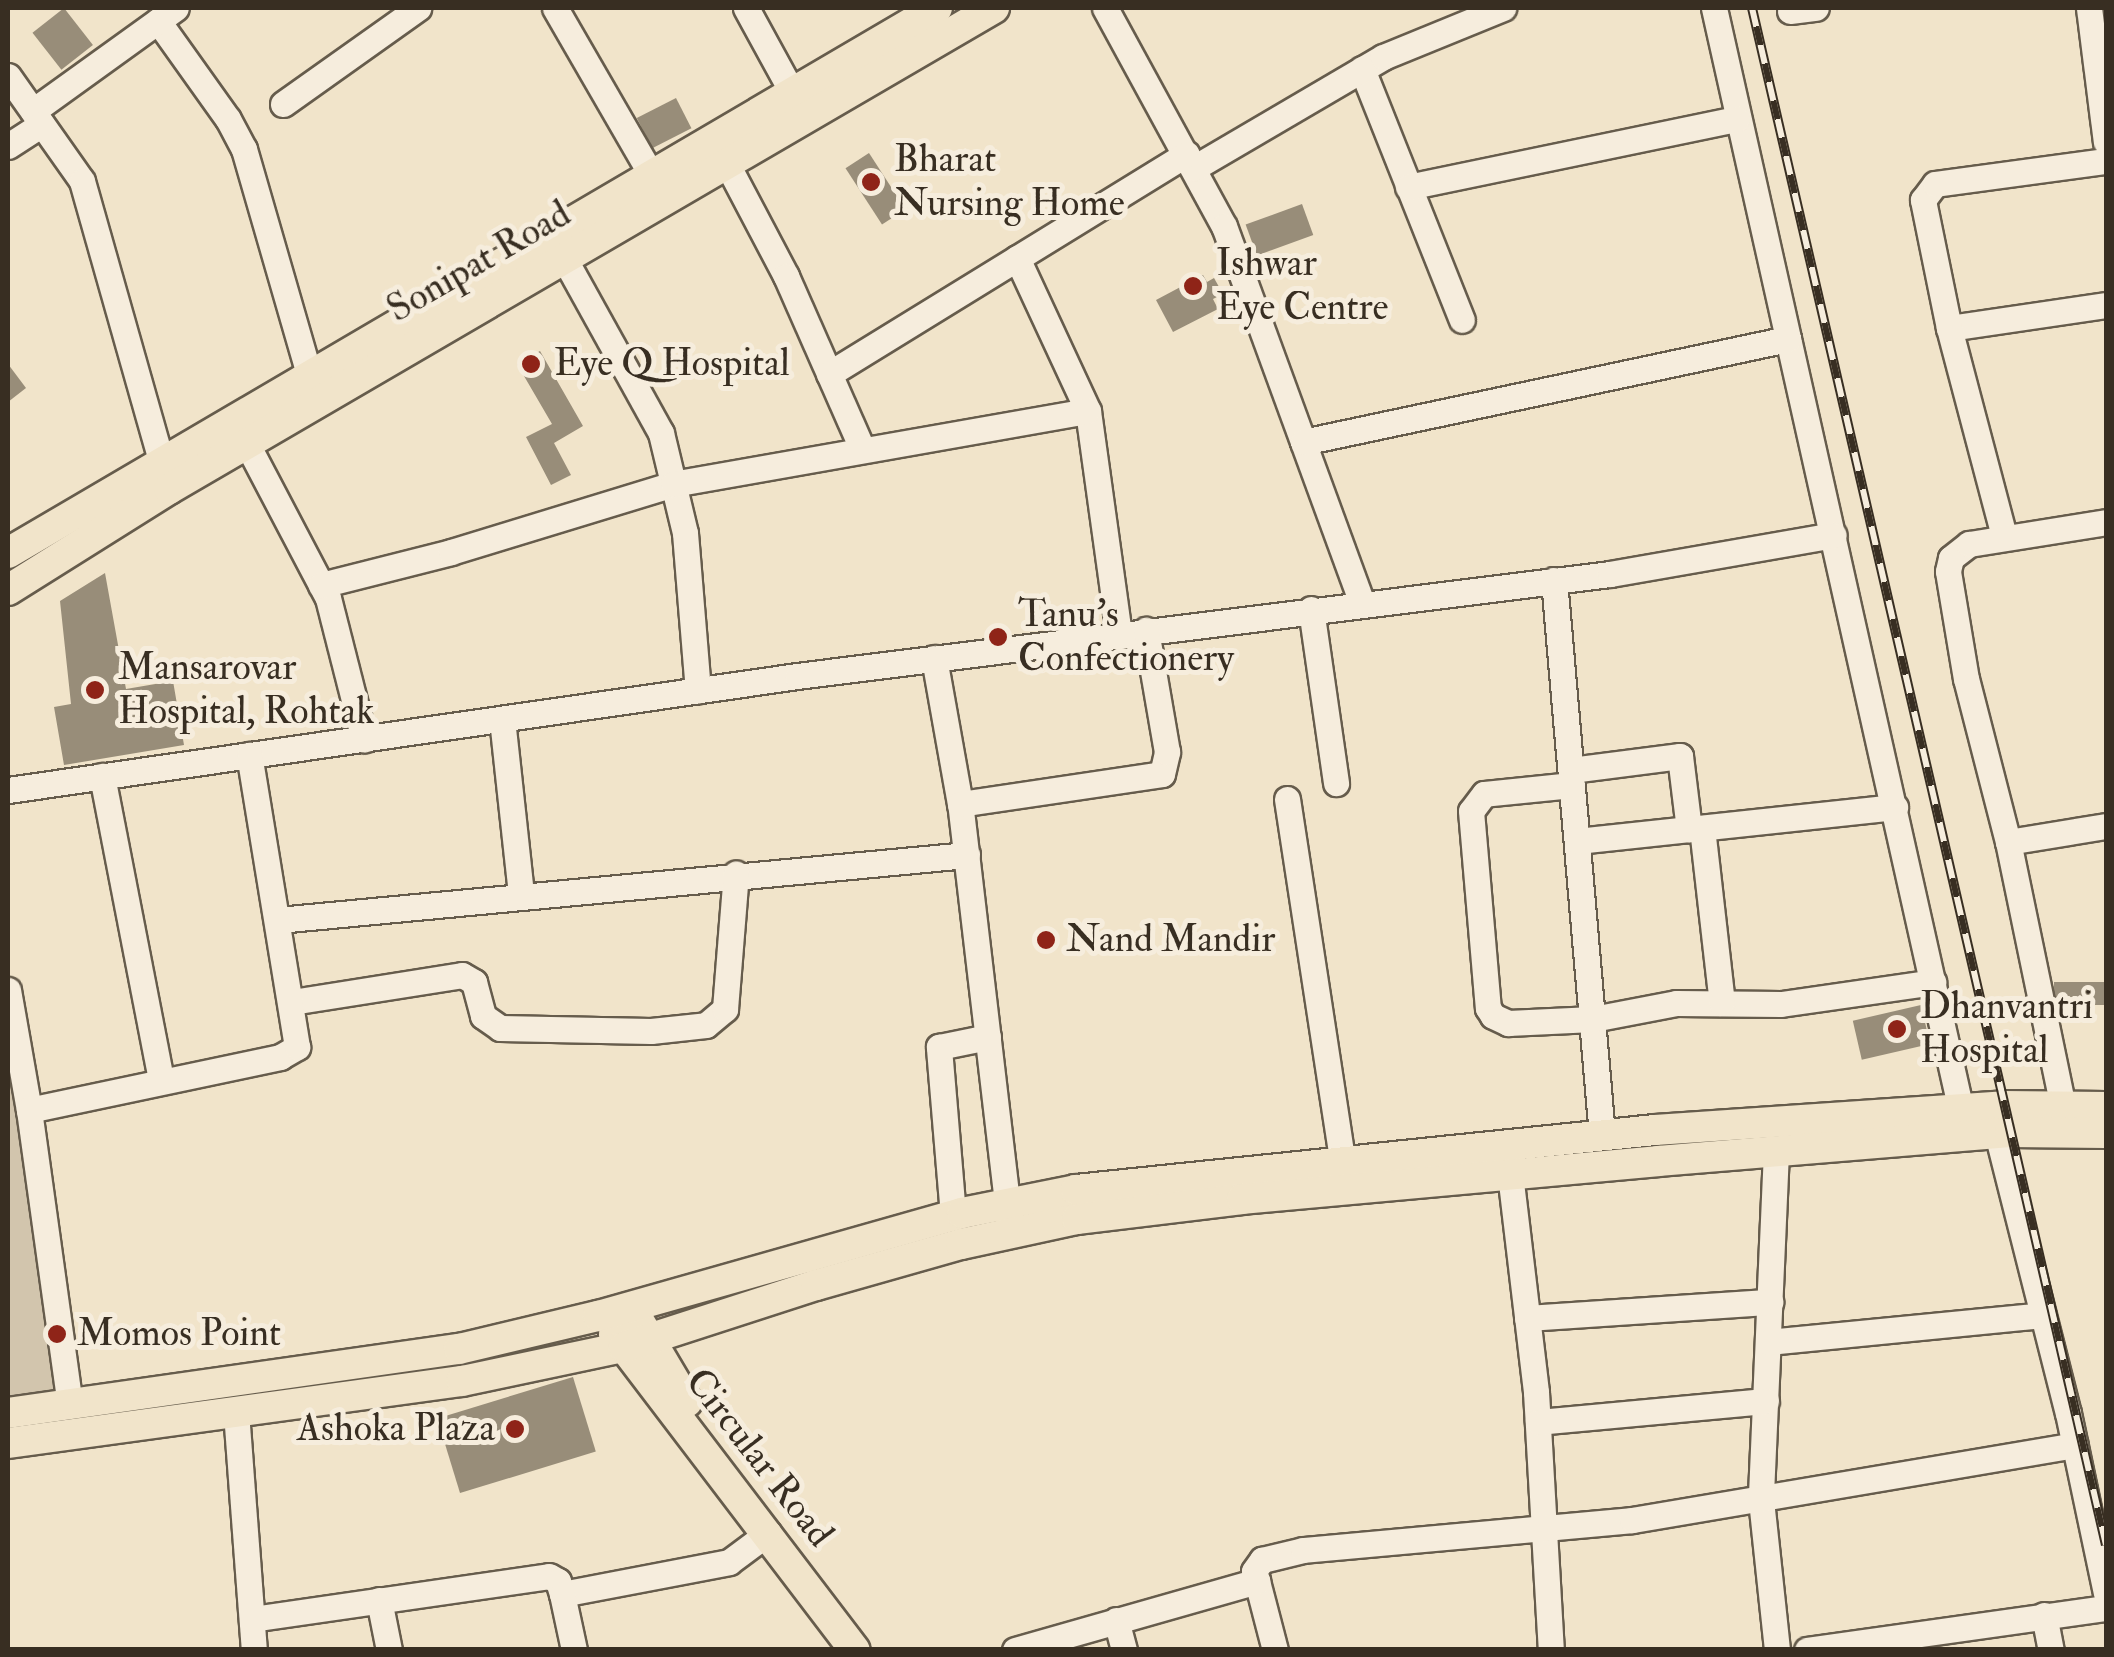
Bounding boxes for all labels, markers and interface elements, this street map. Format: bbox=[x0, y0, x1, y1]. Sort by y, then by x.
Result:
place label: Bharat Nursing Home bbox=[894, 137, 1125, 226]
marker: Bharat Nursing Home bbox=[858, 169, 884, 195]
street label: Sonipat Road bbox=[379, 191, 579, 333]
place label: Ishwar Eye Centre bbox=[1216, 241, 1388, 330]
marker: Ishwar Eye Centre bbox=[1180, 273, 1206, 299]
place label: Eye Q Hospital bbox=[554, 341, 790, 387]
marker: Eye Q Hospital bbox=[518, 351, 544, 377]
place label: Tanu's Confectionery bbox=[1018, 592, 1234, 682]
marker: Tanu's Confectionery bbox=[987, 626, 1009, 648]
place label: Mansarovar Hospital, Rohtak bbox=[118, 645, 374, 734]
marker: Mansarovar Hospital, Rohtak bbox=[82, 677, 108, 703]
place label: Nand Mandir bbox=[1066, 917, 1276, 963]
marker: Nand Mandir bbox=[1035, 929, 1057, 951]
place label: Dhanvantri Hospital bbox=[1920, 984, 2093, 1074]
marker: Dhanvantri Hospital bbox=[1884, 1016, 1910, 1042]
place label: Momos Point bbox=[77, 1311, 281, 1357]
marker: Momos Point bbox=[46, 1323, 68, 1345]
street label: Circular Road bbox=[675, 1360, 843, 1556]
place label: Ashoka Plaza bbox=[297, 1406, 495, 1452]
marker: Ashoka Plaza bbox=[504, 1418, 526, 1440]

